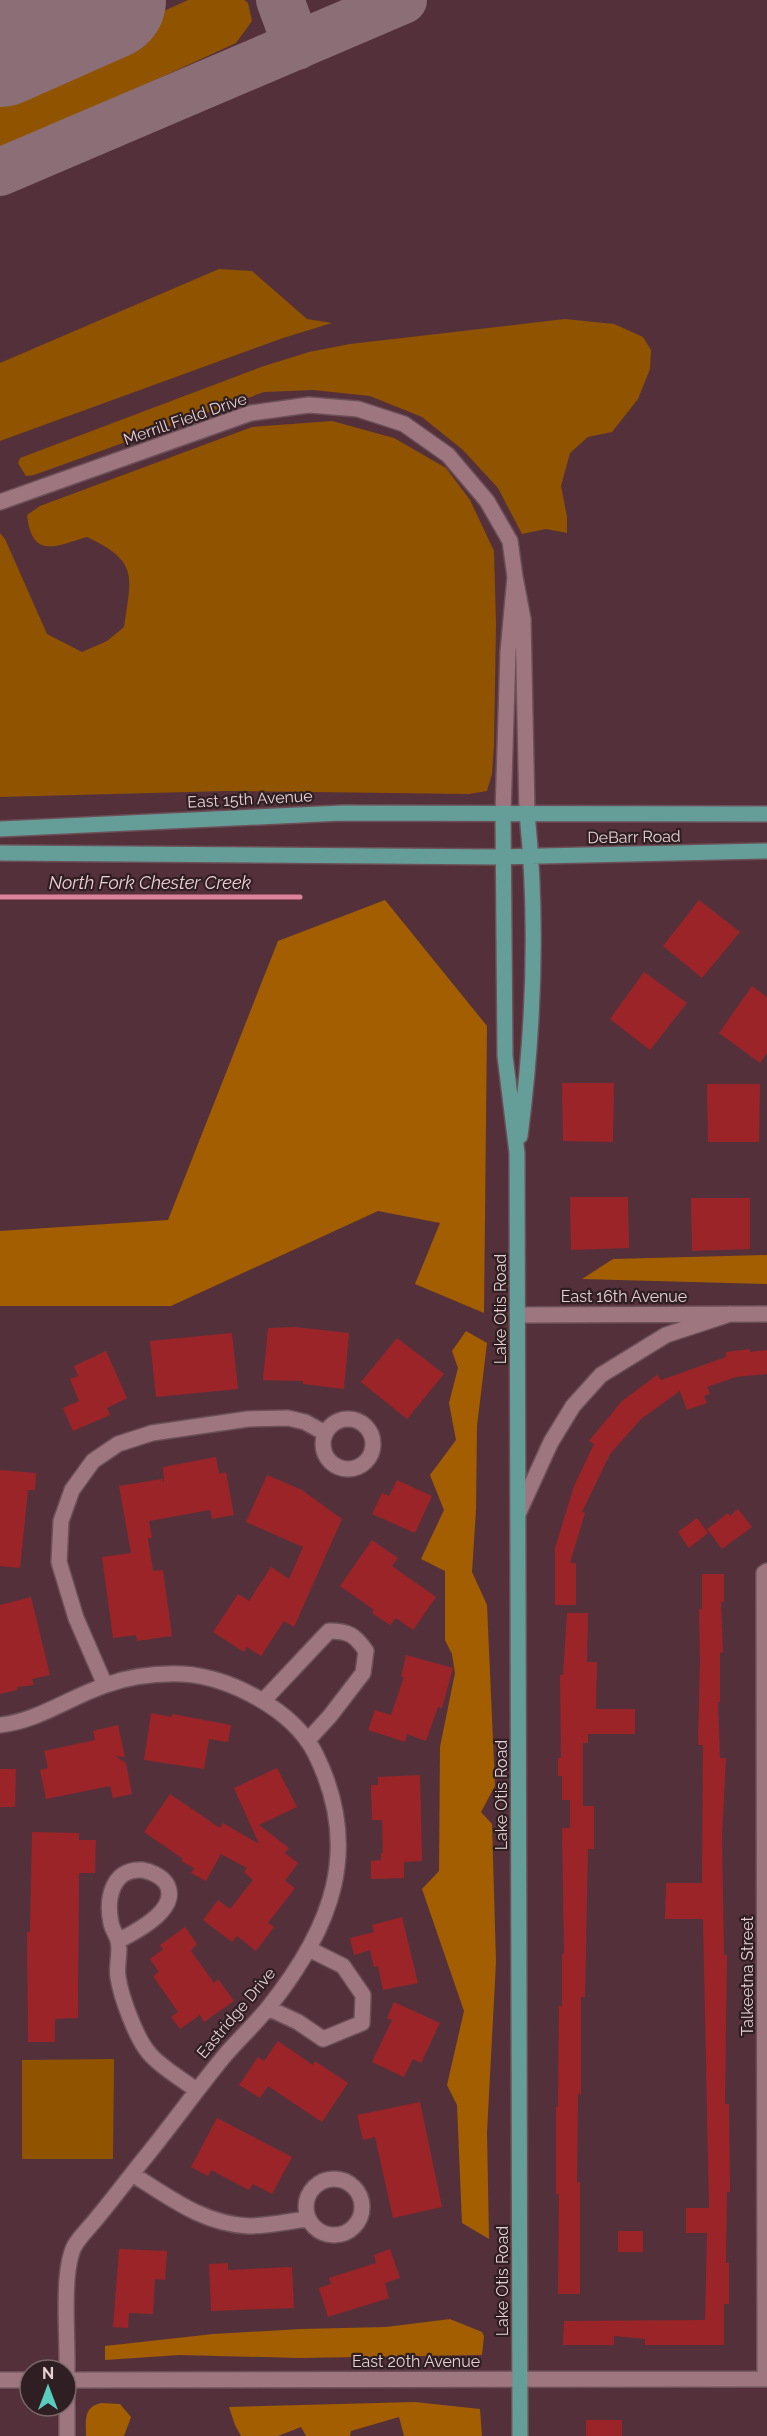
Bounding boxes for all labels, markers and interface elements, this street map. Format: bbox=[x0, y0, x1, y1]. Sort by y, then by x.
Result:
street label: Merrill Field Drive bbox=[121, 389, 249, 449]
street label: East 15th Avenue bbox=[187, 786, 313, 812]
street label: DeBarr Road bbox=[587, 827, 681, 847]
water label: North Fork Chester Creek bbox=[49, 872, 252, 893]
street label: Lake Otis Road bbox=[491, 1254, 510, 1364]
street label: East 16th Avenue bbox=[561, 1287, 687, 1306]
street label: Lake Otis Road bbox=[492, 1740, 511, 1850]
street label: Talkeetna Street bbox=[738, 1915, 757, 2036]
street label: Eastridge Drive bbox=[193, 1964, 279, 2062]
street label: Lake Otis Road bbox=[493, 2226, 512, 2336]
street label: East 20th Avenue bbox=[352, 2352, 480, 2371]
north arrow bbox=[18, 2358, 78, 2418]
text: N bbox=[42, 2364, 54, 2383]

